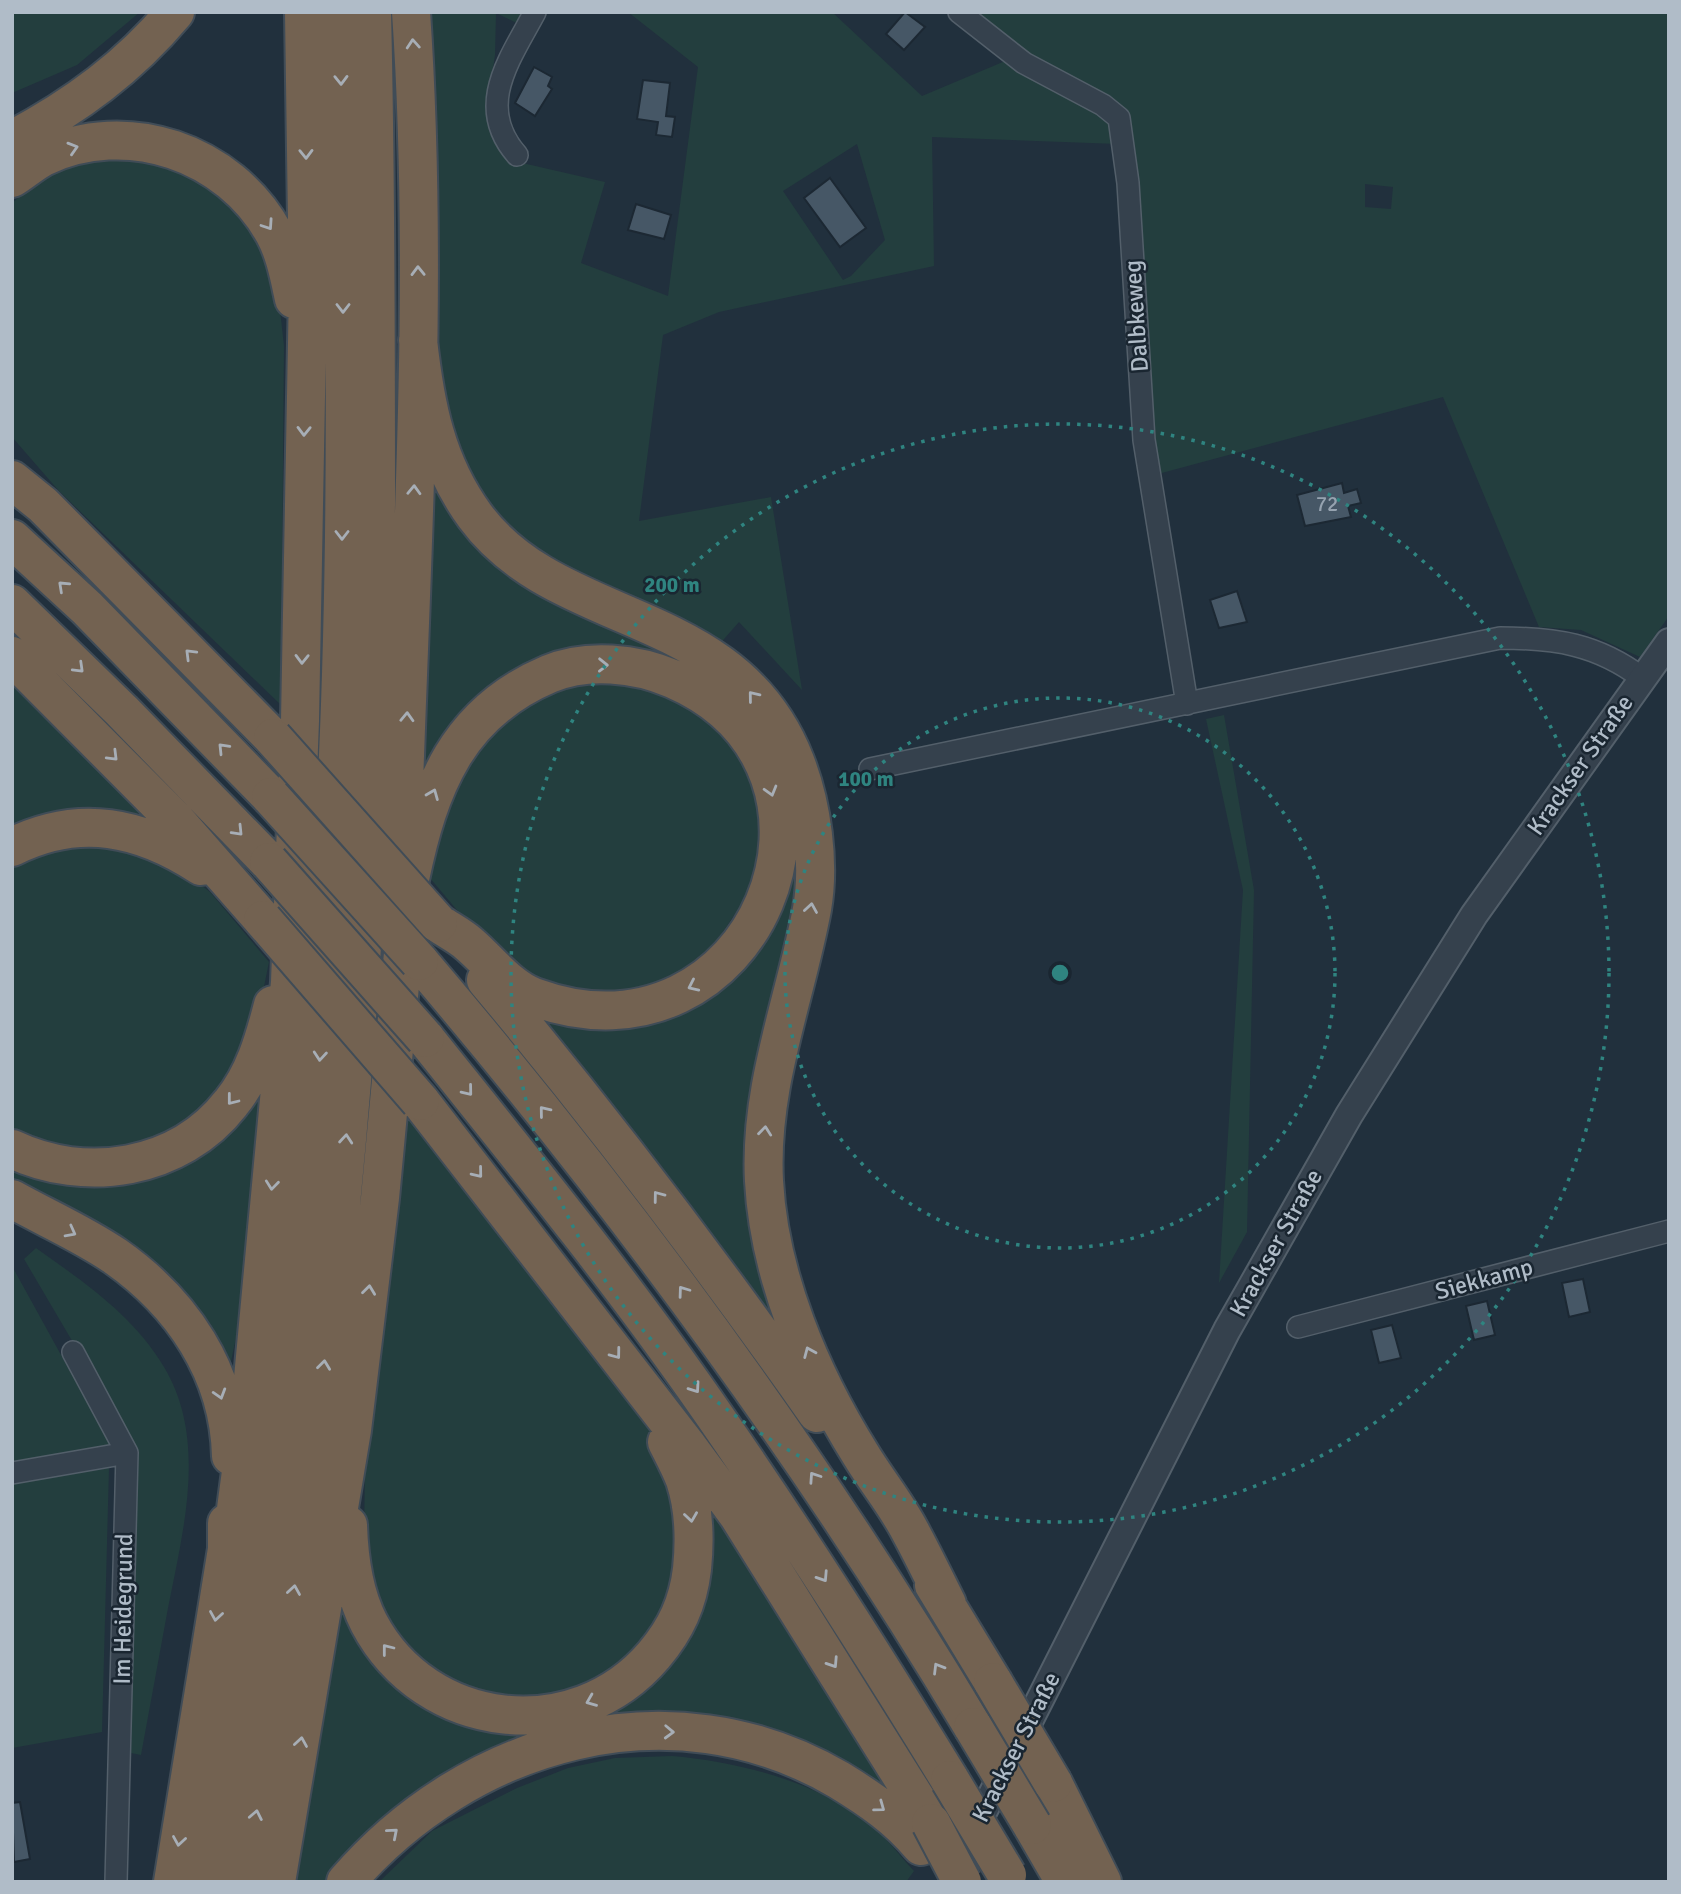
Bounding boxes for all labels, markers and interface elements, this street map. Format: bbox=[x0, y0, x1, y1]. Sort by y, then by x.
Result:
one-way arrow bbox=[406, 38, 421, 49]
one-way arrow bbox=[333, 76, 349, 86]
one-way arrow bbox=[66, 142, 78, 157]
one-way arrow bbox=[299, 149, 314, 160]
one-way arrow bbox=[260, 218, 273, 231]
street label: Dalbkeweg bbox=[1117, 259, 1155, 373]
one-way arrow bbox=[410, 266, 425, 277]
one-way arrow bbox=[335, 303, 351, 314]
one-way arrow bbox=[296, 426, 312, 437]
one-way arrow bbox=[406, 484, 422, 494]
house number: 72 bbox=[1316, 491, 1338, 517]
one-way arrow bbox=[334, 531, 350, 541]
text: 200 m bbox=[644, 572, 700, 598]
one-way arrow bbox=[58, 582, 71, 594]
one-way arrow bbox=[186, 650, 199, 663]
one-way arrow bbox=[294, 653, 309, 664]
one-way arrow bbox=[598, 658, 609, 673]
one-way arrow bbox=[71, 660, 84, 673]
street label: Krackser Straße bbox=[1520, 689, 1640, 841]
one-way arrow bbox=[749, 691, 762, 703]
one-way arrow bbox=[399, 711, 414, 722]
one-way arrow bbox=[219, 743, 232, 756]
one-way arrow bbox=[104, 748, 117, 761]
text: 100 m bbox=[838, 766, 894, 792]
one-way arrow bbox=[763, 785, 778, 797]
one-way arrow bbox=[425, 789, 439, 802]
one-way arrow bbox=[230, 822, 243, 835]
one-way arrow bbox=[803, 902, 818, 914]
centre of rings bbox=[1048, 961, 1072, 985]
one-way arrow bbox=[688, 978, 700, 992]
one-way arrow bbox=[313, 1051, 328, 1062]
one-way arrow bbox=[459, 1084, 472, 1096]
one-way arrow bbox=[227, 1093, 240, 1105]
one-way arrow bbox=[540, 1107, 553, 1119]
one-way arrow bbox=[757, 1125, 772, 1136]
one-way arrow bbox=[339, 1133, 354, 1144]
street label: Krackser Straße bbox=[1223, 1164, 1329, 1322]
one-way arrow bbox=[470, 1165, 482, 1178]
one-way arrow bbox=[265, 1179, 280, 1190]
one-way arrow bbox=[653, 1191, 666, 1204]
one-way arrow bbox=[64, 1224, 77, 1238]
street label: Siekkamp bbox=[1432, 1252, 1536, 1306]
one-way arrow bbox=[361, 1284, 376, 1296]
one-way arrow bbox=[679, 1287, 691, 1299]
one-way arrow bbox=[608, 1346, 621, 1359]
one-way arrow bbox=[803, 1346, 817, 1358]
one-way arrow bbox=[316, 1359, 331, 1371]
one-way arrow bbox=[687, 1380, 699, 1393]
one-way arrow bbox=[212, 1388, 227, 1400]
one-way arrow bbox=[809, 1472, 822, 1485]
one-way arrow bbox=[684, 1511, 699, 1523]
street label: Im Heidegrund bbox=[107, 1533, 139, 1685]
one-way arrow bbox=[815, 1569, 828, 1582]
one-way arrow bbox=[286, 1584, 301, 1596]
one-way arrow bbox=[209, 1610, 224, 1622]
one-way arrow bbox=[382, 1645, 395, 1657]
one-way arrow bbox=[824, 1656, 837, 1669]
one-way arrow bbox=[933, 1663, 946, 1676]
street label: Krackser Straße bbox=[965, 1667, 1067, 1827]
one-way arrow bbox=[585, 1693, 597, 1707]
one-way arrow bbox=[664, 1725, 675, 1740]
one-way arrow bbox=[293, 1736, 308, 1748]
one-way arrow bbox=[872, 1799, 885, 1811]
one-way arrow bbox=[248, 1809, 263, 1821]
one-way arrow bbox=[385, 1829, 398, 1841]
one-way arrow bbox=[172, 1835, 187, 1847]

